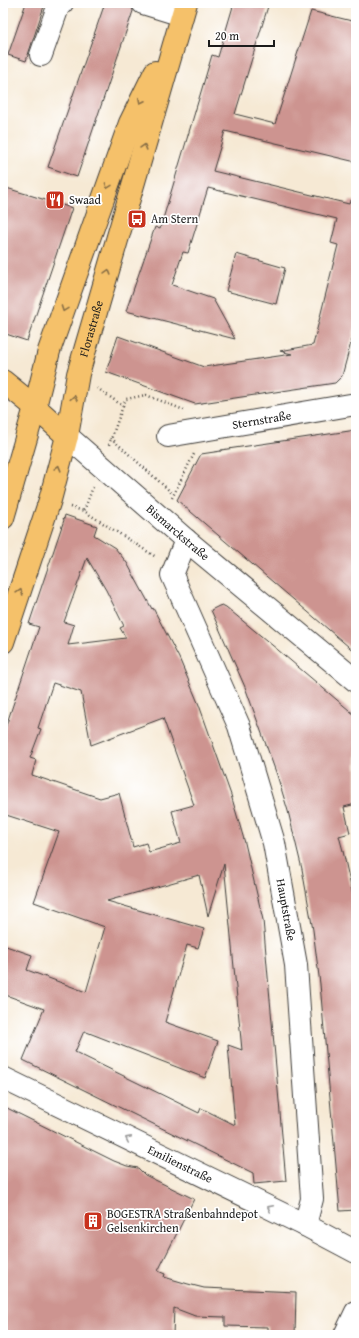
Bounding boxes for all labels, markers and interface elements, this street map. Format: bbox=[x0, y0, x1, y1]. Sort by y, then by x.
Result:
scale bar bbox=[209, 22, 274, 48]
text: 20 m bbox=[215, 27, 239, 44]
one-way arrow bbox=[138, 97, 146, 104]
one-way arrow bbox=[139, 144, 148, 151]
one-way arrow bbox=[104, 183, 112, 190]
restaurant icon: Swaad bbox=[44, 189, 66, 211]
place label: Swaad bbox=[69, 191, 102, 208]
bus stop icon: Am Stern bbox=[126, 208, 148, 230]
place label: Am Stern bbox=[151, 210, 198, 227]
one-way arrow bbox=[103, 269, 112, 276]
street label: Florastraße bbox=[74, 298, 107, 359]
one-way arrow bbox=[60, 305, 69, 312]
one-way arrow bbox=[69, 395, 78, 401]
street label: Sternstraße bbox=[231, 406, 293, 433]
one-way arrow bbox=[54, 464, 62, 471]
street label: Bismarckstraße bbox=[143, 500, 214, 564]
one-way arrow bbox=[15, 588, 23, 595]
street label: Hauptstraße bbox=[273, 877, 301, 943]
one-way arrow bbox=[124, 1136, 132, 1144]
street label: Emilienstraße bbox=[145, 1141, 216, 1187]
place label: BOGESTRA Straßenbahndepot Gelsenkirchen bbox=[107, 1205, 259, 1236]
one-way arrow bbox=[266, 1205, 274, 1213]
building icon: BOGESTRA Straßenbahndepot Gelsenkirchen bbox=[82, 1210, 104, 1232]

